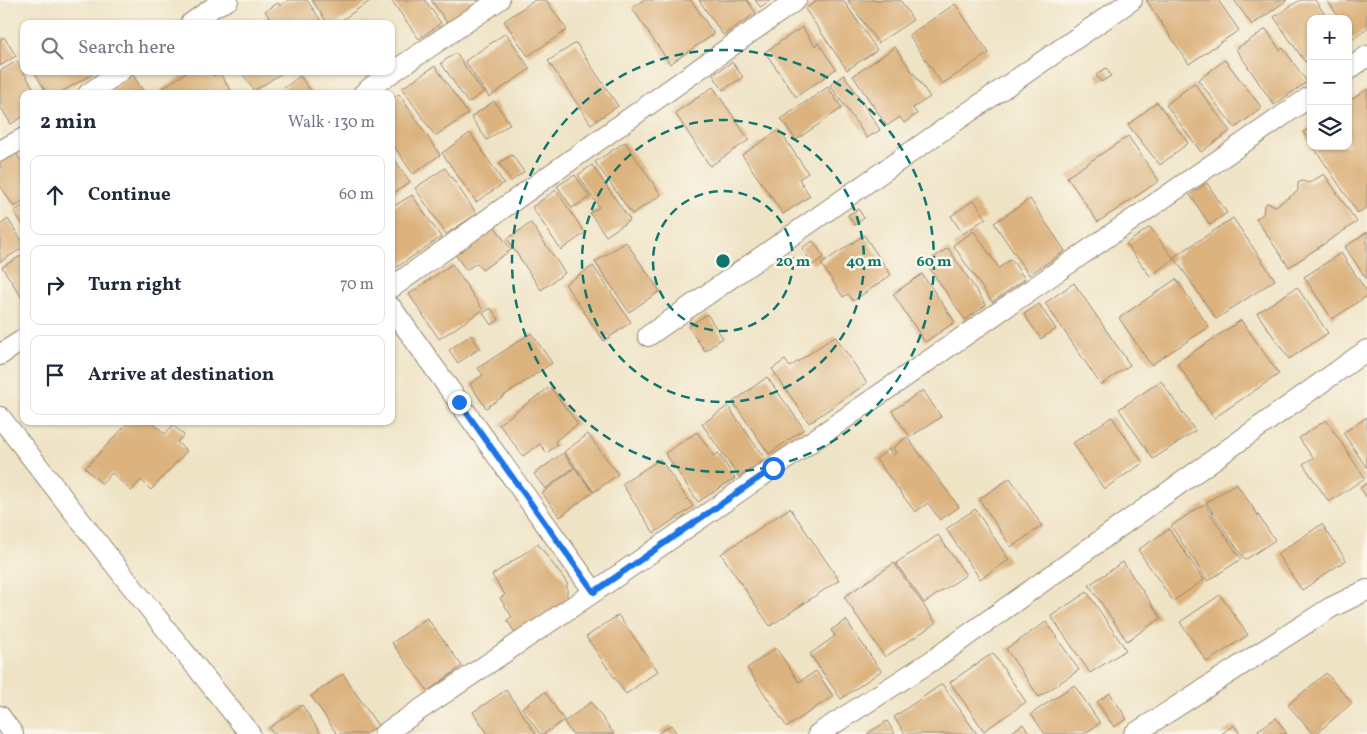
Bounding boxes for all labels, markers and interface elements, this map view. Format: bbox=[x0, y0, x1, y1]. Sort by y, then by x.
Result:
map controls bbox=[1307, 15, 1352, 150]
button: + bbox=[1307, 15, 1352, 60]
search box bbox=[20, 20, 395, 75]
icon: search bbox=[38, 34, 66, 62]
text: Search here bbox=[78, 35, 175, 61]
button: − bbox=[1307, 60, 1352, 105]
button: layers bbox=[1307, 105, 1352, 150]
text: 2 min bbox=[40, 108, 97, 137]
text: Walk · 130 m bbox=[288, 112, 375, 134]
icon: ahead bbox=[41, 181, 69, 209]
text: Continue bbox=[88, 182, 171, 208]
text: 60 m bbox=[339, 184, 374, 206]
centre of rings bbox=[714, 252, 732, 270]
text: 20 m bbox=[776, 252, 811, 273]
text: 40 m bbox=[846, 252, 882, 273]
text: 60 m bbox=[917, 252, 952, 273]
icon: right bbox=[41, 271, 69, 299]
text: Turn right bbox=[88, 272, 181, 298]
text: 70 m bbox=[340, 274, 374, 296]
icon: arrive bbox=[41, 361, 69, 389]
text: Arrive at destination bbox=[88, 362, 274, 388]
route end bbox=[448, 391, 471, 414]
route start bbox=[762, 457, 785, 480]

